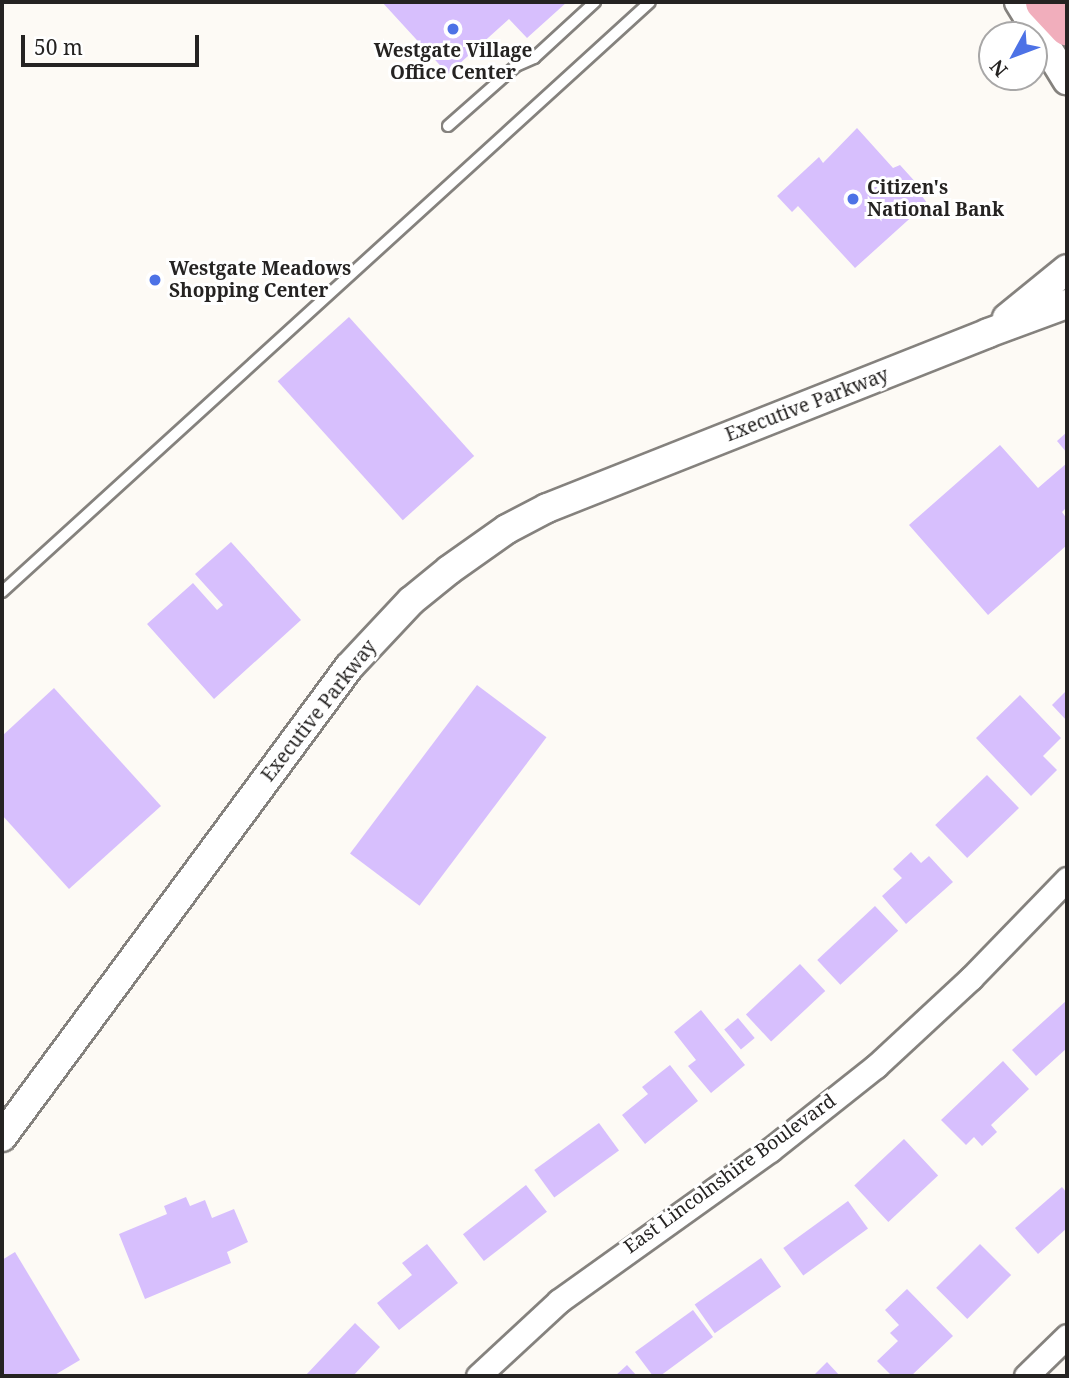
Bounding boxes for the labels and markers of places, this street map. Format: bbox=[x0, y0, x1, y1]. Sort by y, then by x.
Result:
marker: Westgate Village Office Center bbox=[445, 21, 461, 37]
place label: Westgate Village Office Center bbox=[374, 40, 532, 84]
place label: Citizen's National Bank bbox=[867, 177, 1004, 221]
marker: Citizen's National Bank bbox=[845, 191, 861, 207]
place label: Westgate Meadows Shopping Center bbox=[169, 258, 351, 302]
marker: Westgate Meadows Shopping Center bbox=[147, 272, 163, 288]

